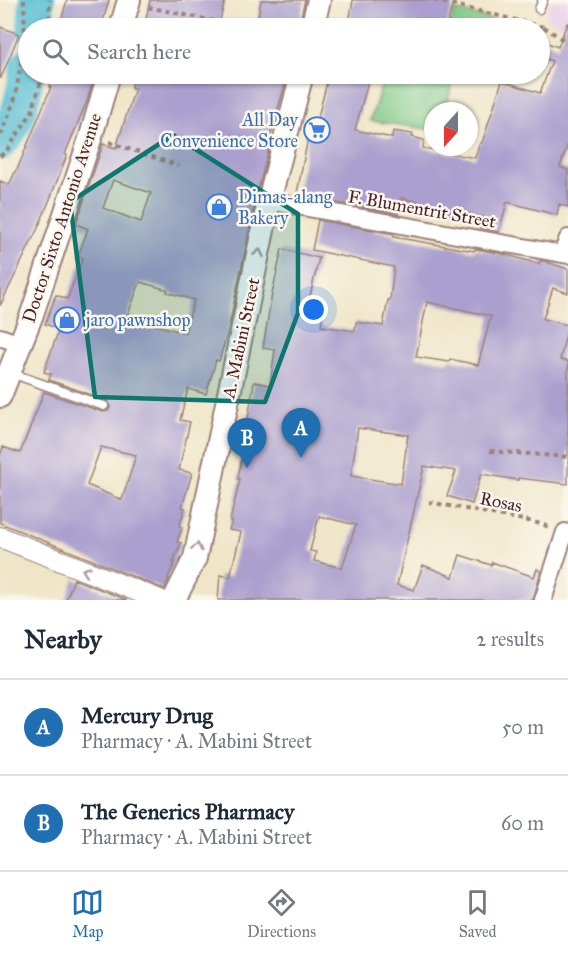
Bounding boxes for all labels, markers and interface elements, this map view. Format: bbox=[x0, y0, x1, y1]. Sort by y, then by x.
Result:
search box bbox=[18, 18, 550, 84]
icon: search bbox=[39, 35, 72, 68]
text: Search here bbox=[87, 38, 191, 65]
north arrow bbox=[424, 102, 478, 156]
place label: All Day Convenience Store bbox=[160, 109, 299, 152]
street label: Doctor Sixto Antonio Avenue bbox=[18, 110, 106, 326]
supermarket icon: All Day Convenience Store bbox=[302, 115, 332, 145]
street label: F. Blumentrit Street bbox=[346, 185, 498, 233]
place label: Dimas-alang Bakery bbox=[238, 186, 333, 229]
shop icon: Dimas-alang Bakery bbox=[204, 192, 234, 222]
one-way arrow bbox=[252, 248, 265, 258]
street label: A. Mabini Street bbox=[217, 275, 265, 401]
your location bbox=[299, 295, 328, 324]
shop icon: jaro pawnshop bbox=[52, 305, 82, 335]
place label: jaro pawnshop bbox=[83, 309, 190, 331]
pin: A bbox=[282, 408, 320, 458]
pin: B bbox=[228, 418, 266, 468]
street label: Rosas bbox=[478, 487, 524, 517]
one-way arrow bbox=[190, 542, 203, 552]
one-way arrow bbox=[81, 566, 92, 578]
text: Nearby bbox=[24, 623, 102, 655]
text: 2 results bbox=[476, 627, 544, 651]
text: Mercury Drug bbox=[81, 702, 213, 729]
text: A bbox=[37, 715, 50, 739]
text: 50 m bbox=[502, 715, 544, 739]
text: Pharmacy · A. Mabini Street bbox=[81, 729, 312, 753]
text: The Generics Pharmacy bbox=[81, 798, 294, 825]
text: B bbox=[37, 811, 50, 835]
text: 60 m bbox=[501, 811, 544, 835]
text: Pharmacy · A. Mabini Street bbox=[81, 825, 312, 849]
tab: Map bbox=[71, 886, 104, 941]
tab: Directions bbox=[247, 886, 316, 941]
tab: Saved bbox=[459, 886, 497, 941]

